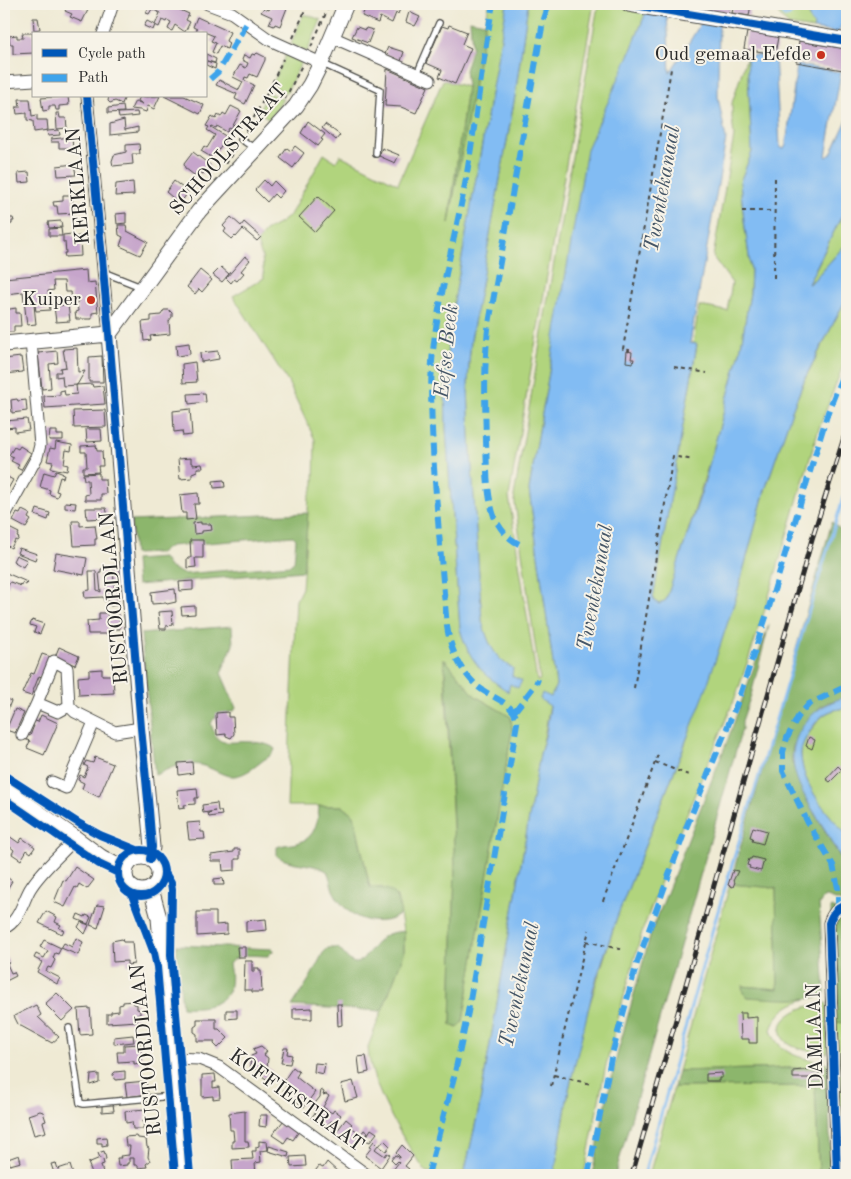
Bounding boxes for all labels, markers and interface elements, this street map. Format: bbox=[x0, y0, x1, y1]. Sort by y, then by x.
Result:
legend bbox=[32, 32, 208, 98]
place label: Oud gemaal Eefde bbox=[654, 45, 811, 65]
text: Cycle path bbox=[78, 47, 146, 62]
marker: Oud gemaal Eefde bbox=[815, 49, 827, 61]
text: Path bbox=[78, 71, 108, 86]
street label: SCHOOLSTRAAT bbox=[167, 80, 291, 220]
water label: Twentekanaal bbox=[642, 124, 684, 254]
street label: KERKLAAN bbox=[64, 126, 94, 246]
place label: Kuiper bbox=[22, 290, 81, 310]
marker: Kuiper bbox=[85, 294, 97, 306]
water label: Eefse Beek bbox=[431, 302, 462, 401]
street label: RUSTOORDLAAN bbox=[97, 511, 133, 685]
water label: Twentekanaal bbox=[575, 523, 617, 653]
water label: Twentekanaal bbox=[496, 920, 544, 1050]
street label: RUSTOORDLAAN bbox=[128, 963, 166, 1137]
street label: DAMLAAN bbox=[804, 983, 828, 1089]
street label: KOFFIESTRAAT bbox=[225, 1046, 367, 1156]

